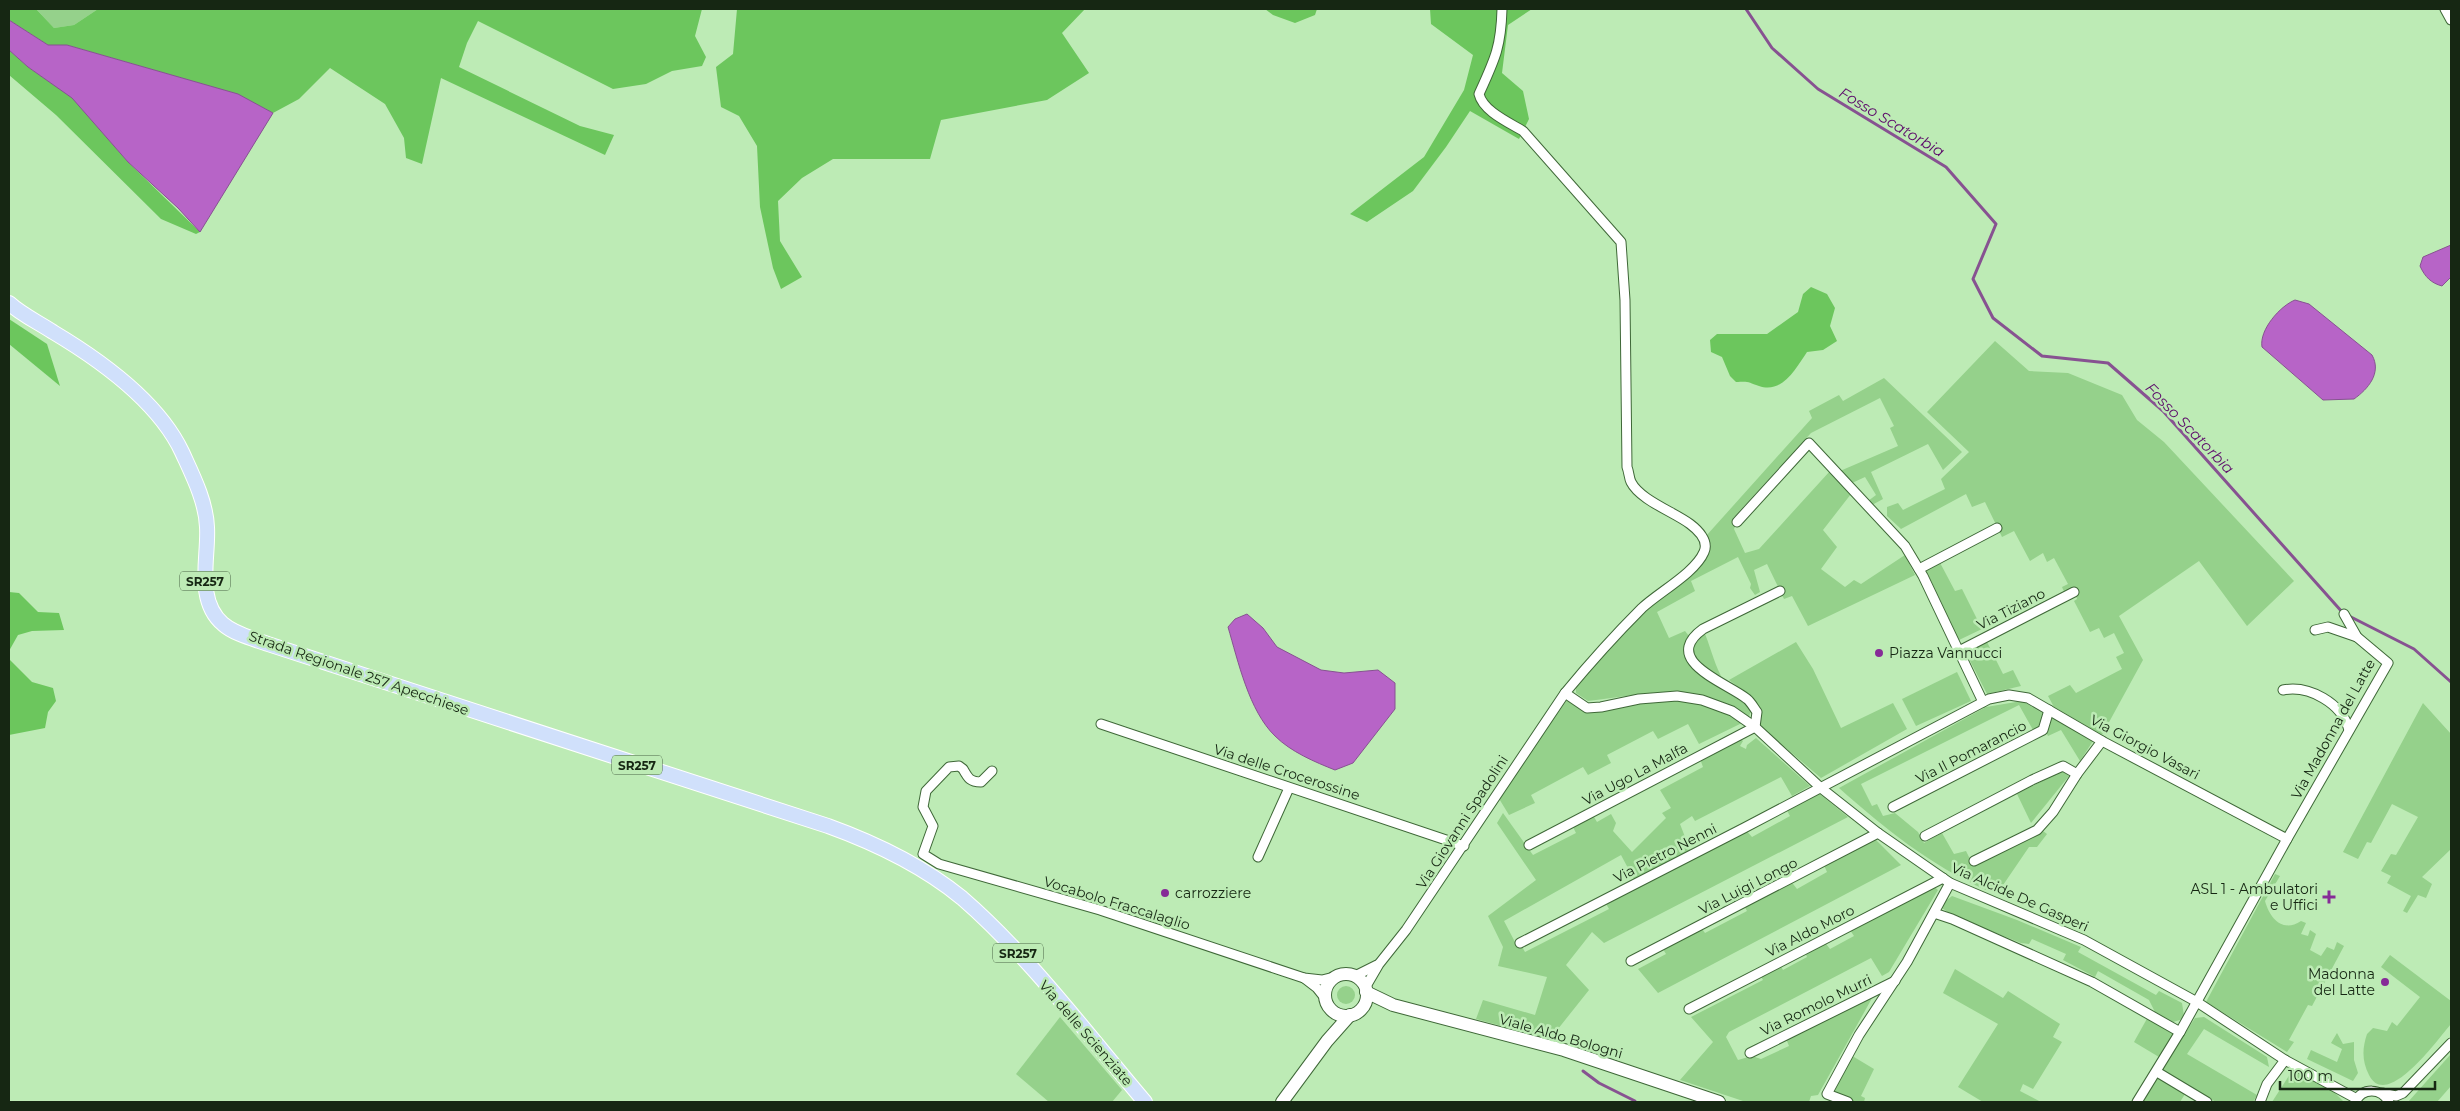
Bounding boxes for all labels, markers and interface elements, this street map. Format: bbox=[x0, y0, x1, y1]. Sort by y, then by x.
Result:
water label: Fosso Scatorbia bbox=[1836, 83, 1948, 161]
water label: Fosso Scatorbia bbox=[2142, 378, 2238, 478]
road number: SR257 bbox=[180, 572, 230, 590]
street label: Via Tiziano bbox=[1974, 584, 2048, 634]
street label: Strada Regionale 257 Apecchiese bbox=[247, 627, 471, 719]
place label: Piazza Vannucci bbox=[1889, 644, 2002, 662]
marker: Piazza Vannucci bbox=[1873, 647, 1885, 659]
street label: Via Madonna del Latte bbox=[2287, 656, 2379, 802]
street label: Via Giorgio Vasari bbox=[2087, 711, 2203, 783]
street label: Via Il Pomarancio bbox=[1913, 716, 2030, 788]
street label: Via Ugo La Malfa bbox=[1579, 739, 1691, 809]
street label: Via delle Crocerossine bbox=[1212, 740, 1362, 804]
street label: Via Giovanni Spadolini bbox=[1412, 752, 1512, 892]
road number: SR257 bbox=[612, 756, 662, 774]
street label: Via Pietro Nenni bbox=[1610, 819, 1720, 887]
street label: Via Luigi Longo bbox=[1696, 853, 1801, 919]
street label: Via Alcide De Gasperi bbox=[1948, 858, 2092, 936]
street label: Vocabolo Fraccalaglio bbox=[1042, 872, 1193, 934]
place label: ASL 1 - Ambulatori e Uffici bbox=[2190, 880, 2318, 914]
place label: carrozziere bbox=[1175, 884, 1251, 902]
marker: carrozziere bbox=[1159, 887, 1171, 899]
marker: ASL 1 - Ambulatori e Uffici bbox=[2322, 890, 2336, 904]
street label: Via Aldo Moro bbox=[1763, 901, 1858, 961]
road number: SR257 bbox=[993, 944, 1043, 962]
place label: Madonna del Latte bbox=[2308, 965, 2375, 999]
street label: Via Romolo Murri bbox=[1757, 970, 1875, 1040]
marker: Madonna del Latte bbox=[2379, 976, 2391, 988]
street label: Via delle Scienziate bbox=[1035, 977, 1137, 1089]
street label: Viale Aldo Bologni bbox=[1497, 1010, 1625, 1062]
scale bar bbox=[2280, 1058, 2435, 1090]
text: 100 m bbox=[2288, 1066, 2333, 1085]

